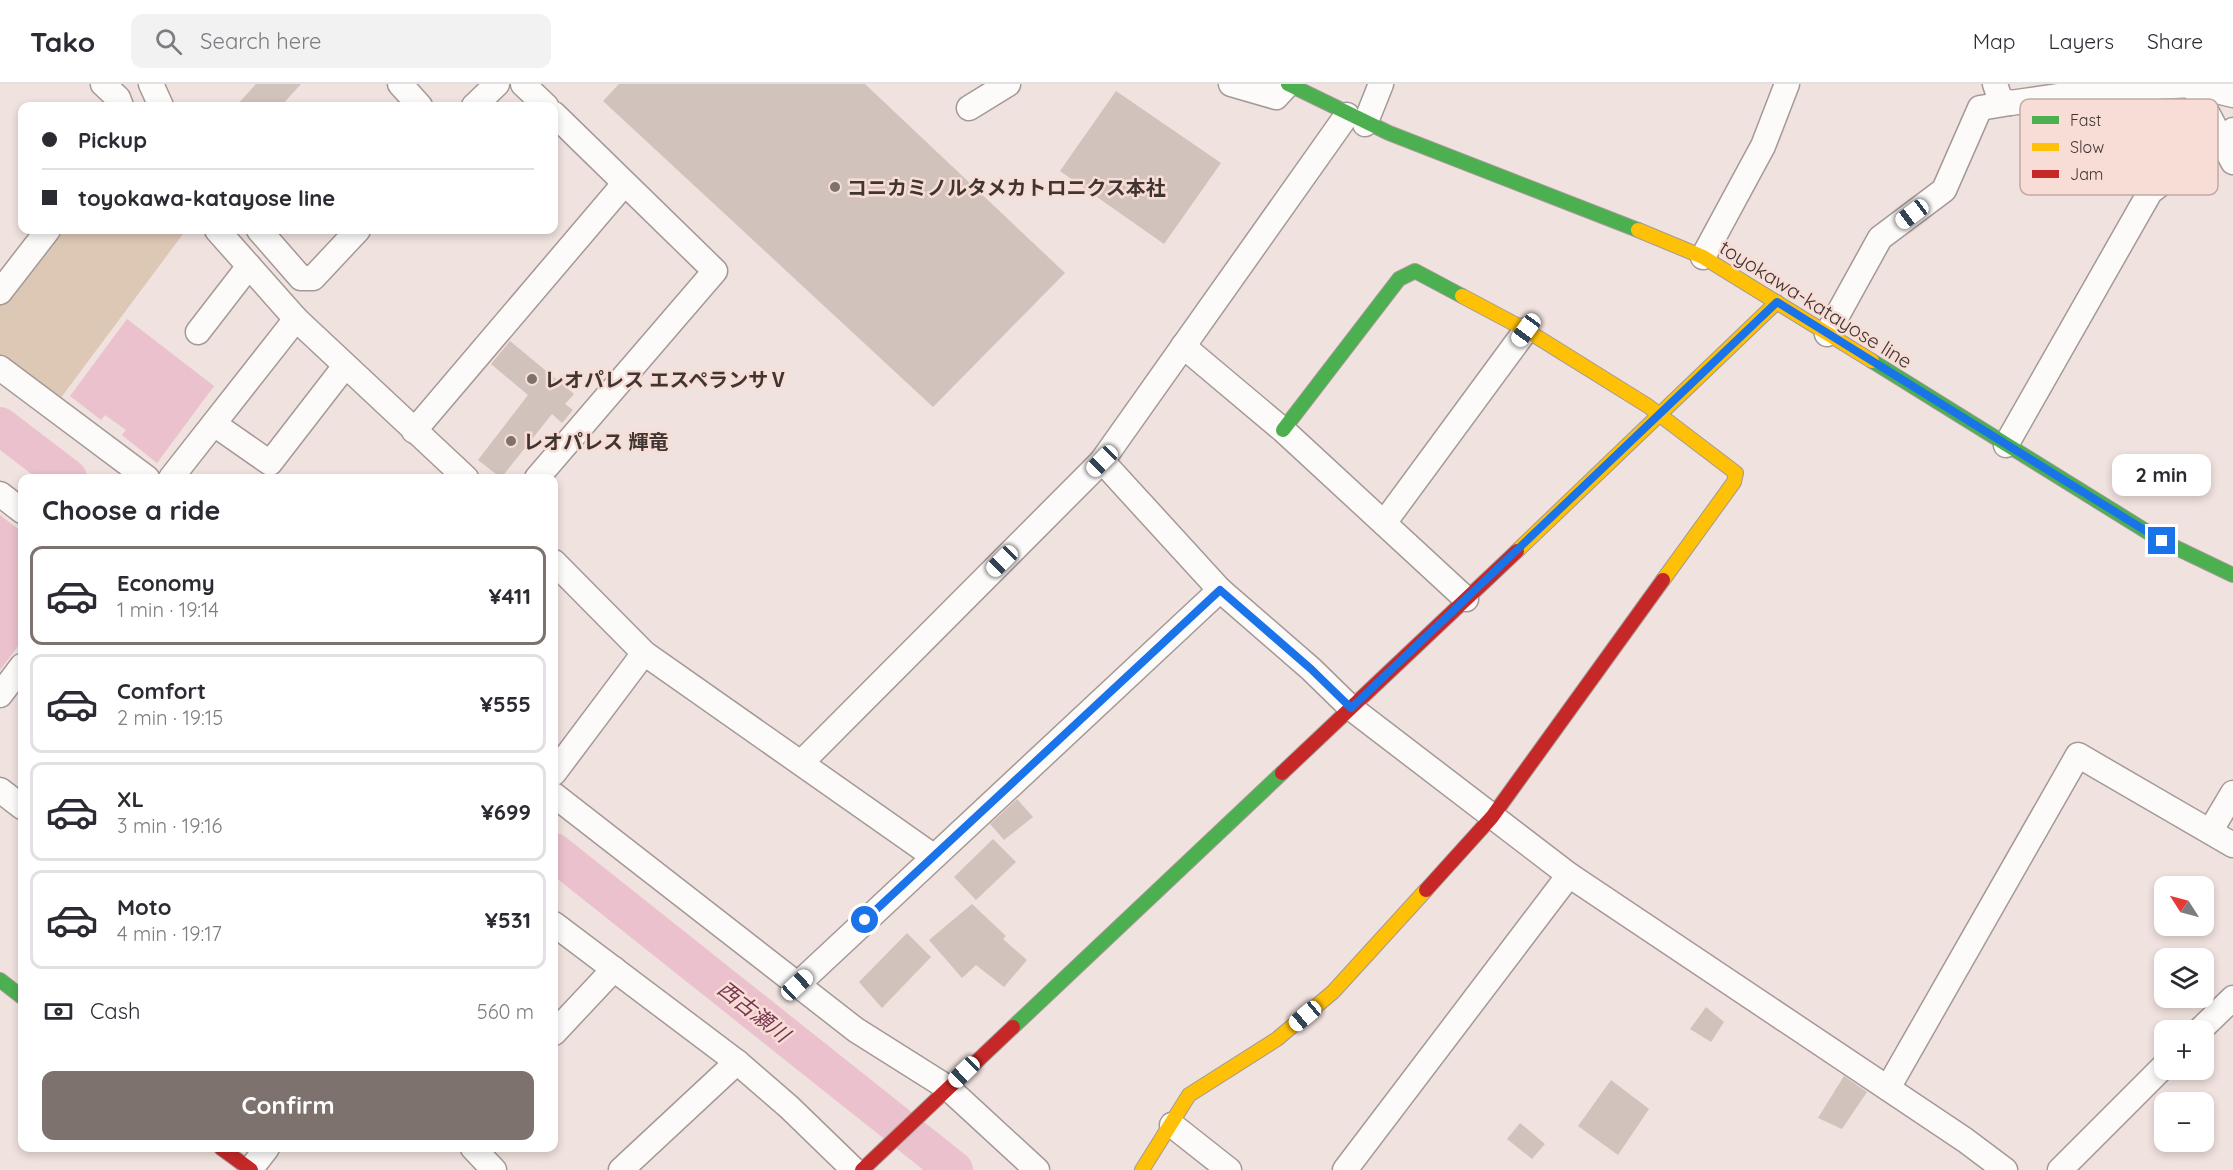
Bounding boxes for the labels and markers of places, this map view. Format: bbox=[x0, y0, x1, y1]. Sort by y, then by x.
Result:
place label: コニカミノルタメカトロニクス本社 bbox=[847, 175, 1166, 200]
marker: コニカミノルタメカトロニクス本社 bbox=[828, 180, 842, 194]
place label: レオパレス エスペランサⅤ bbox=[544, 367, 788, 392]
marker: レオパレス エスペランサⅤ bbox=[525, 372, 539, 386]
place label: レオパレス 輝竜 bbox=[523, 429, 669, 454]
marker: レオパレス 輝竜 bbox=[504, 434, 518, 448]

